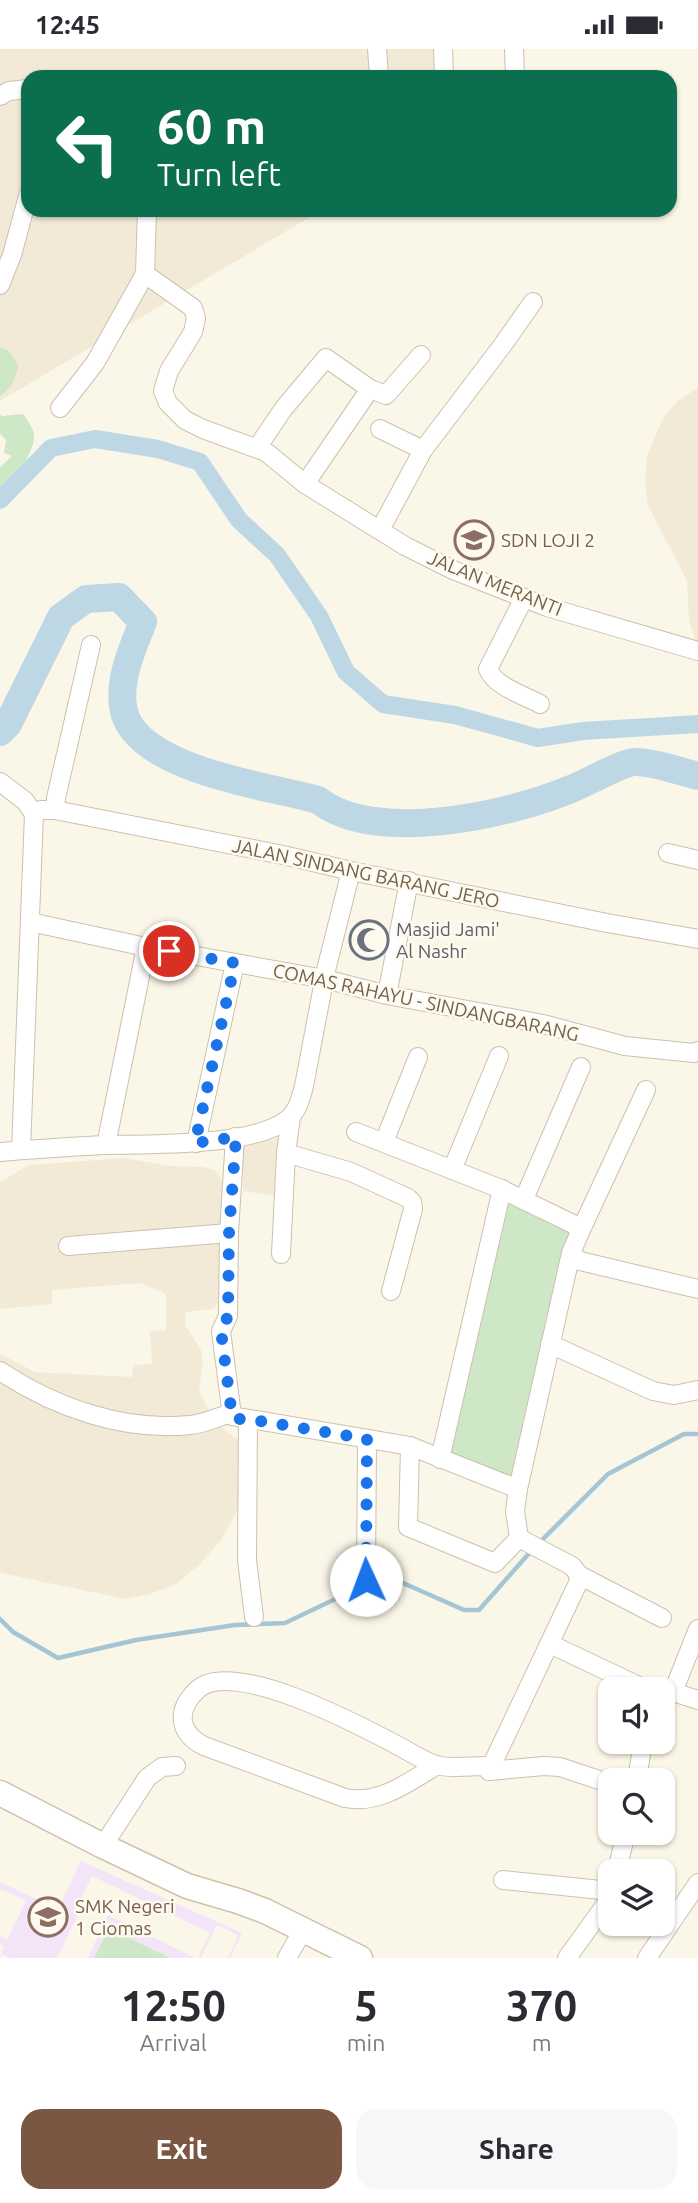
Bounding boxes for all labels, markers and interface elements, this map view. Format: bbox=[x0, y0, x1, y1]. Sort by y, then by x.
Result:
text: 12:45 bbox=[35, 10, 100, 39]
icon: left bbox=[42, 98, 133, 189]
text: 60 m bbox=[157, 98, 266, 153]
text: Turn left bbox=[157, 156, 281, 192]
school or university icon: SDN LOJI 2 bbox=[453, 519, 495, 561]
place label: SDN LOJI 2 bbox=[501, 529, 595, 551]
street label: JALAN MERANTI bbox=[425, 546, 565, 620]
street label: JALAN SINDANG BARANG JERO bbox=[230, 834, 502, 912]
place label: Masjid Jami' Al Nashr bbox=[396, 918, 500, 962]
mosque icon: Masjid Jami' Al Nashr bbox=[348, 919, 390, 961]
pin bbox=[139, 921, 199, 981]
icon: arrive bbox=[150, 932, 188, 970]
street label: COMAS RAHAYU - SINDANGBARANG bbox=[271, 959, 581, 1045]
position arrow bbox=[329, 1543, 403, 1617]
map controls bbox=[598, 1677, 675, 1936]
button: sound bbox=[598, 1677, 675, 1754]
button: search bbox=[598, 1768, 675, 1845]
button: layers bbox=[598, 1859, 675, 1936]
place label: SMK Negeri 1 Ciomas bbox=[75, 1895, 175, 1939]
school or university icon: SMK Negeri 1 Ciomas bbox=[27, 1896, 69, 1938]
text: 12:50 bbox=[121, 1982, 226, 2029]
text: 5 bbox=[354, 1982, 378, 2029]
text: 370 bbox=[506, 1982, 577, 2029]
text: Arrival bbox=[140, 2030, 207, 2055]
text: min bbox=[347, 2030, 385, 2055]
text: m bbox=[532, 2030, 552, 2055]
button: Exit bbox=[21, 2109, 342, 2189]
button: Share bbox=[356, 2109, 677, 2189]

